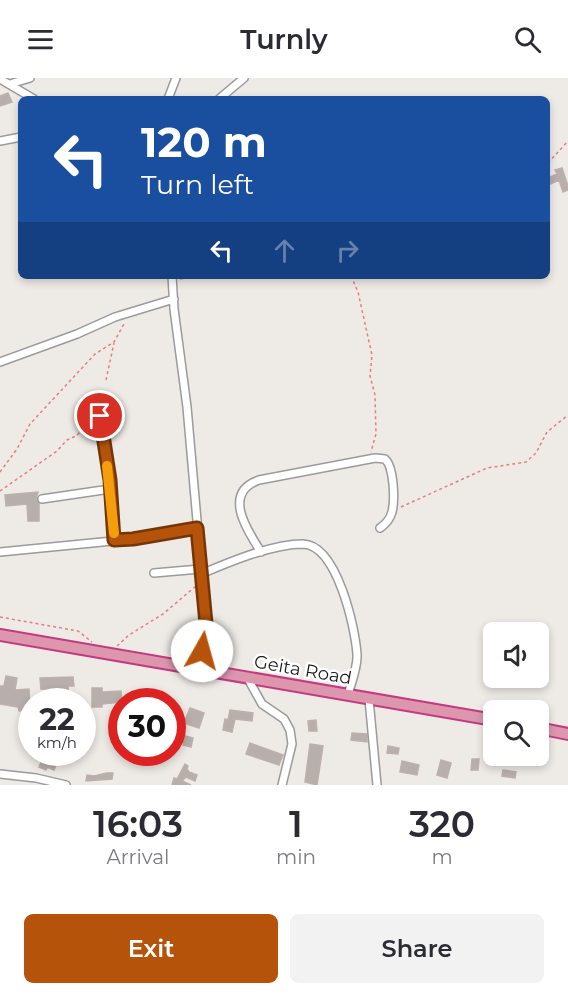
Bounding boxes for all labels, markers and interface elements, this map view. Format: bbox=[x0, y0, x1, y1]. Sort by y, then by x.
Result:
icon: menu bbox=[24, 23, 57, 56]
text: Turnly bbox=[240, 23, 328, 56]
icon: search bbox=[511, 23, 544, 56]
text: 120 m bbox=[141, 116, 267, 168]
icon: left bbox=[42, 120, 120, 198]
text: Turn left bbox=[141, 168, 254, 201]
icon: left bbox=[205, 234, 238, 267]
icon: ahead bbox=[268, 234, 301, 267]
icon: right bbox=[331, 234, 364, 267]
pin bbox=[74, 390, 125, 441]
icon: arrive bbox=[83, 399, 116, 432]
position arrow bbox=[170, 619, 234, 683]
map controls bbox=[483, 622, 549, 766]
button: sound bbox=[483, 622, 549, 688]
street label: Geita Road bbox=[252, 651, 354, 689]
speed limit sign: 30 bbox=[108, 688, 186, 766]
button: search bbox=[483, 700, 549, 766]
text: 22 bbox=[39, 701, 75, 738]
text: km/h bbox=[37, 733, 77, 752]
text: 16:03 bbox=[93, 802, 183, 846]
text: 1 bbox=[289, 802, 303, 846]
text: 320 bbox=[409, 802, 475, 846]
text: Arrival bbox=[106, 845, 170, 869]
text: min bbox=[276, 845, 316, 869]
text: m bbox=[431, 845, 453, 869]
button: Exit bbox=[24, 914, 278, 983]
button: Share bbox=[290, 914, 544, 983]

